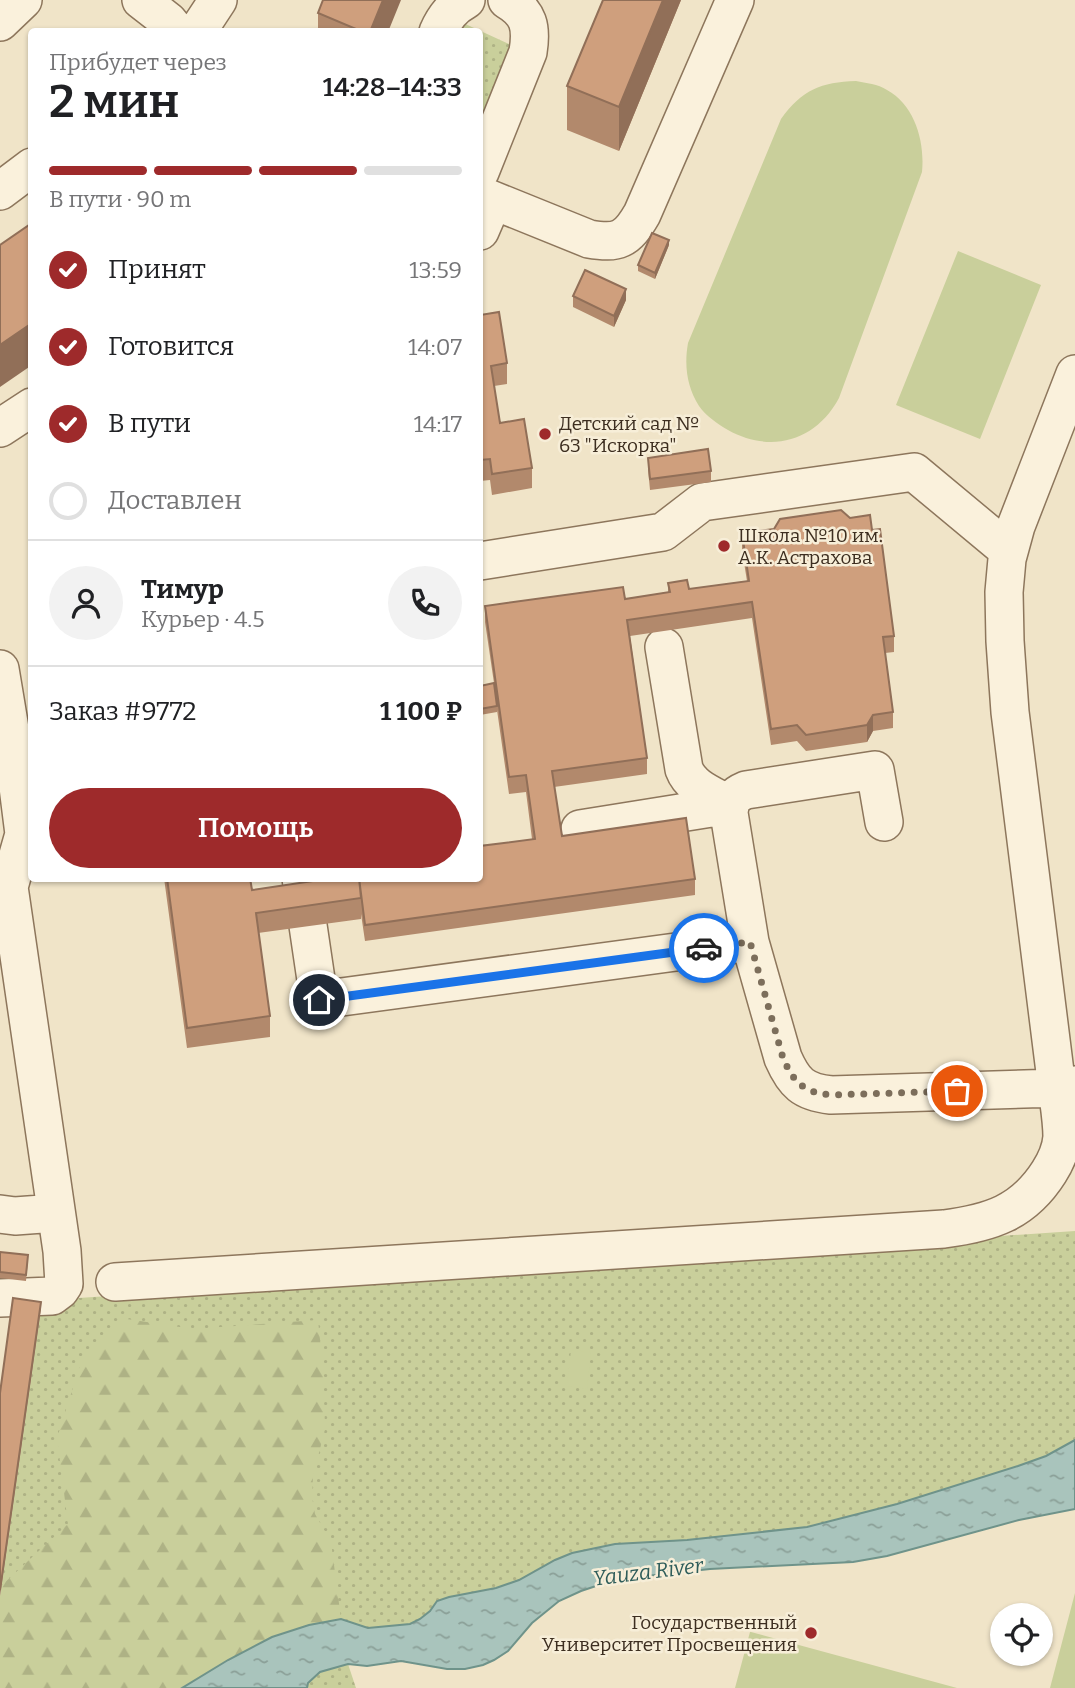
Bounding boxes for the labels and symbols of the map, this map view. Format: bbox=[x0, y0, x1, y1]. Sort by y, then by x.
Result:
place label: Детский сад № 63 "Искорка" bbox=[559, 412, 700, 457]
marker: Детский сад № 63 "Искорка" bbox=[537, 426, 553, 442]
place label: Школа №10 им. А.К. Астрахова bbox=[738, 524, 883, 569]
marker: Школа №10 им. А.К. Астрахова bbox=[716, 538, 732, 554]
courier bbox=[669, 913, 739, 983]
pin bbox=[289, 970, 349, 1030]
pin bbox=[927, 1061, 987, 1121]
water label: Yauza River bbox=[591, 1552, 706, 1592]
place label: Государственный Университет Просвещения bbox=[542, 1611, 797, 1656]
marker: Государственный Университет Просвещения bbox=[803, 1625, 819, 1641]

